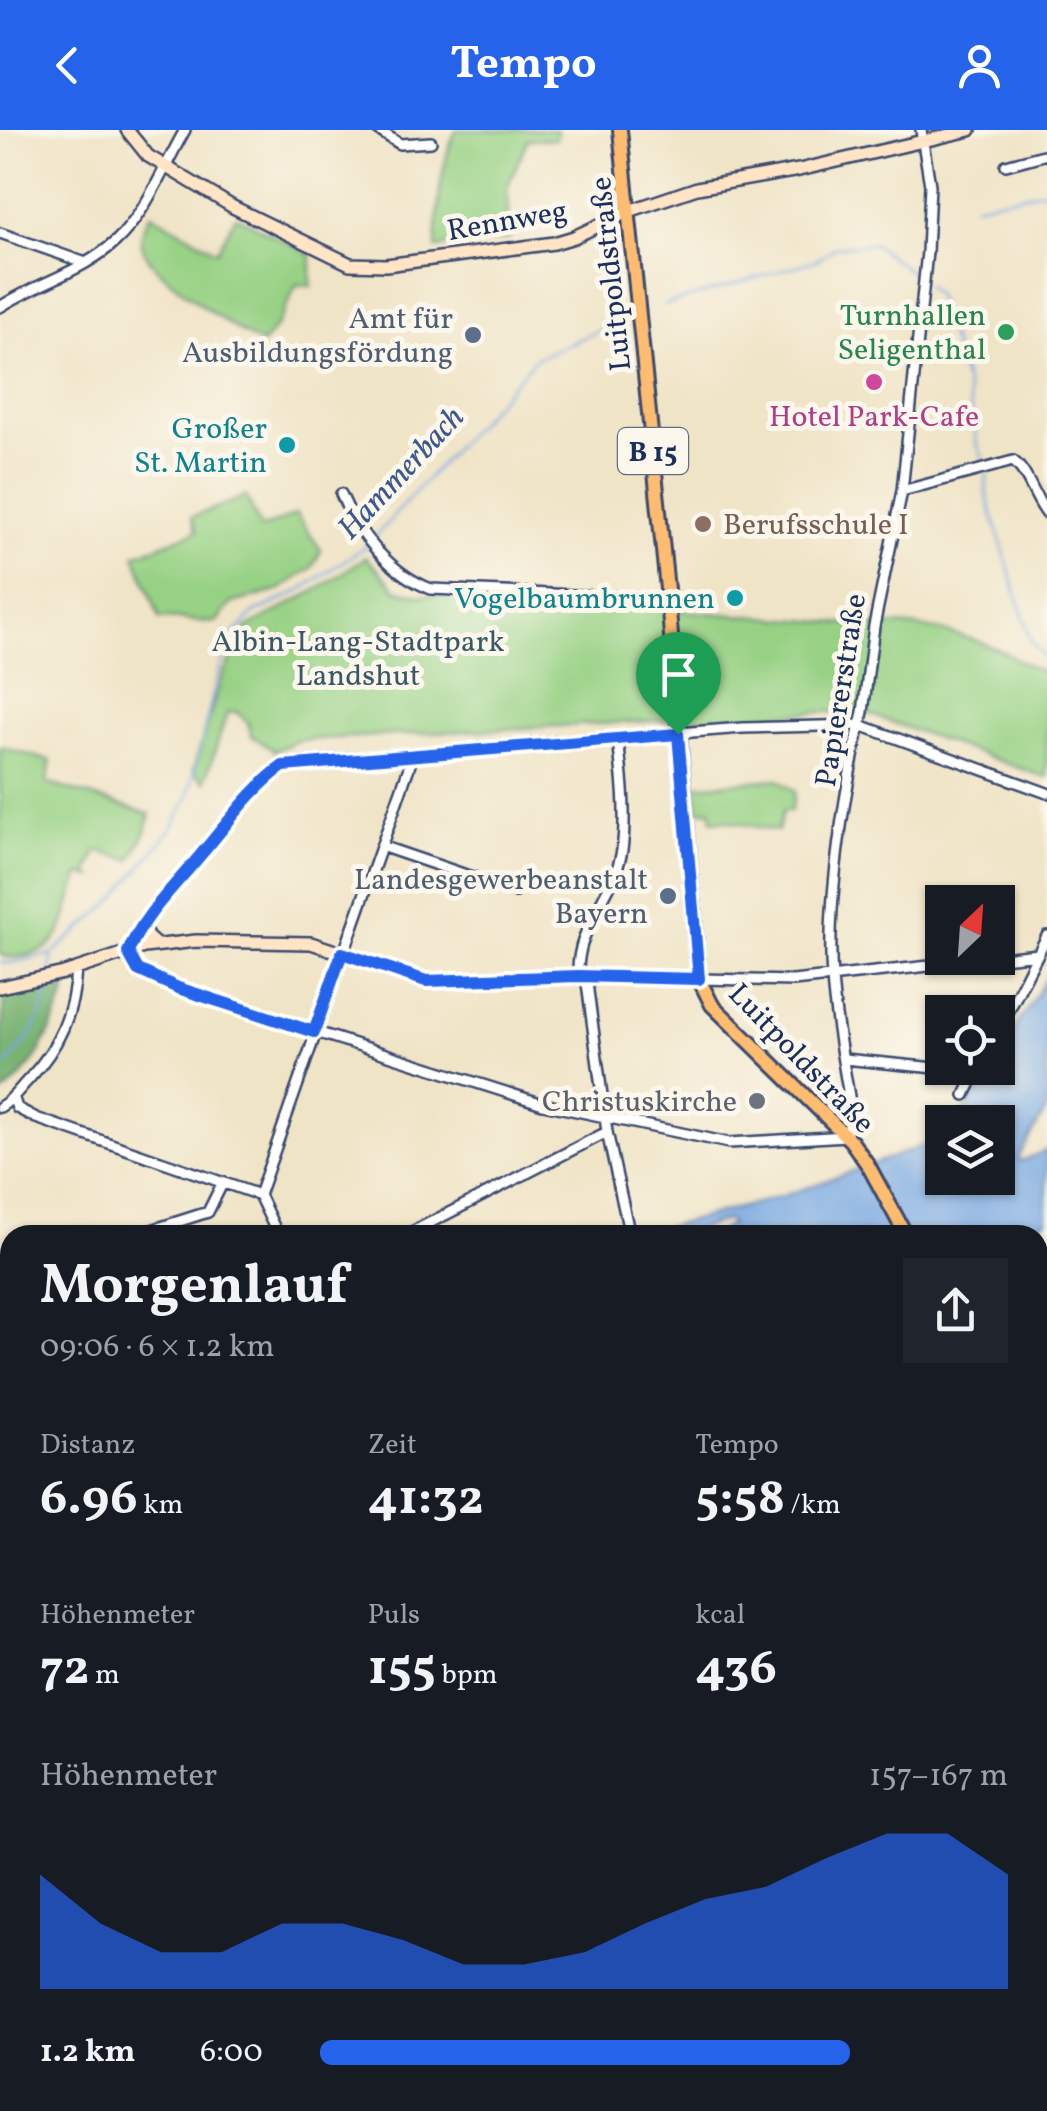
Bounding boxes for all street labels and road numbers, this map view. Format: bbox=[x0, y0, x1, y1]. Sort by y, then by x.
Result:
street label: Luitpoldstraße bbox=[581, 175, 643, 373]
street label: Rennweg bbox=[444, 191, 571, 253]
road number: B 15 bbox=[618, 428, 688, 474]
street label: Papiererstraße bbox=[806, 591, 878, 790]
street label: Luitpoldstraße bbox=[718, 975, 883, 1144]

